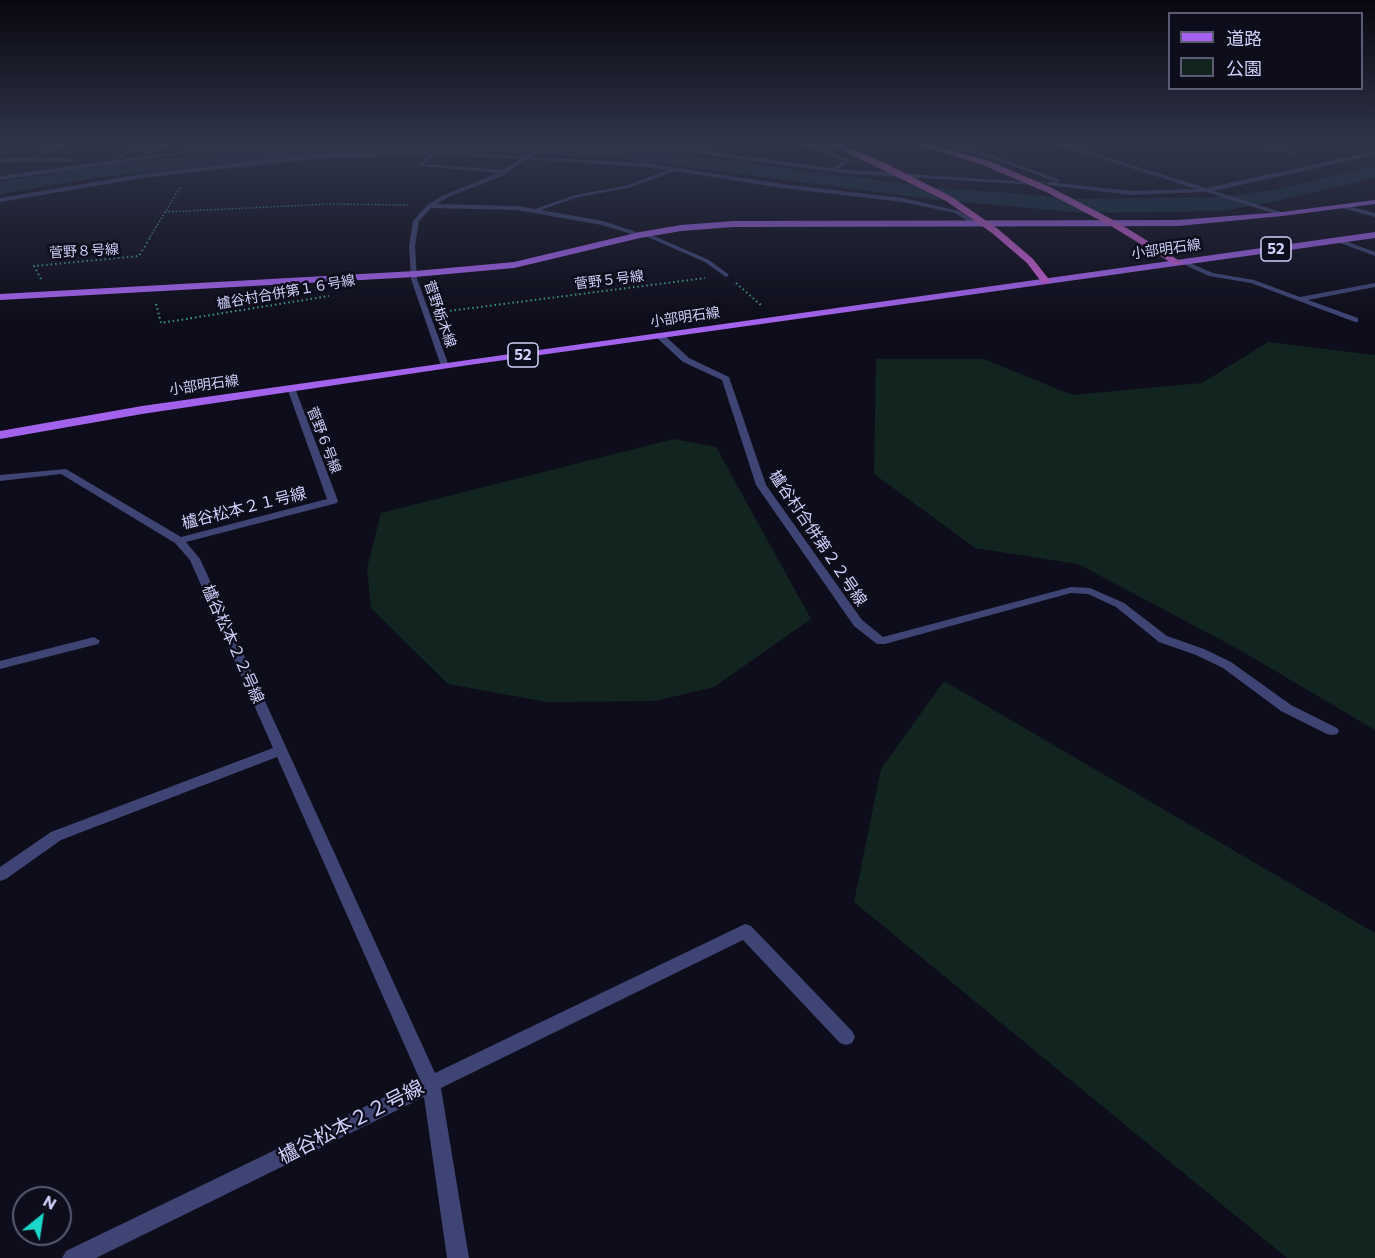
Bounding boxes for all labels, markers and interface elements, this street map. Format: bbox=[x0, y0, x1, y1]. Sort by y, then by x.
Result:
legend bbox=[1168, 12, 1363, 90]
text: 道路 bbox=[1226, 27, 1262, 49]
text: 公園 bbox=[1226, 57, 1262, 79]
street label: 小部明石線 bbox=[1130, 236, 1202, 262]
road number: 52 bbox=[1261, 237, 1291, 261]
street label: 菅野８号線 bbox=[49, 241, 119, 261]
street label: 菅野５号線 bbox=[573, 267, 645, 293]
street label: 櫨谷村合併第１６号線 bbox=[216, 272, 356, 312]
street label: 菅野栃木線 bbox=[421, 278, 459, 350]
street label: 小部明石線 bbox=[649, 304, 721, 330]
road number: 52 bbox=[508, 343, 538, 367]
street label: 小部明石線 bbox=[168, 372, 240, 398]
street label: 菅野６号線 bbox=[304, 404, 344, 476]
street label: 櫨谷村合併第２２号線 bbox=[765, 466, 871, 610]
street label: 櫨谷松本２１号線 bbox=[180, 483, 308, 533]
street label: 櫨谷松本２２号線 bbox=[198, 582, 268, 706]
street label: 櫨谷松本２２号線 bbox=[274, 1075, 428, 1169]
north arrow bbox=[12, 1186, 72, 1246]
text: N bbox=[40, 1190, 60, 1213]

